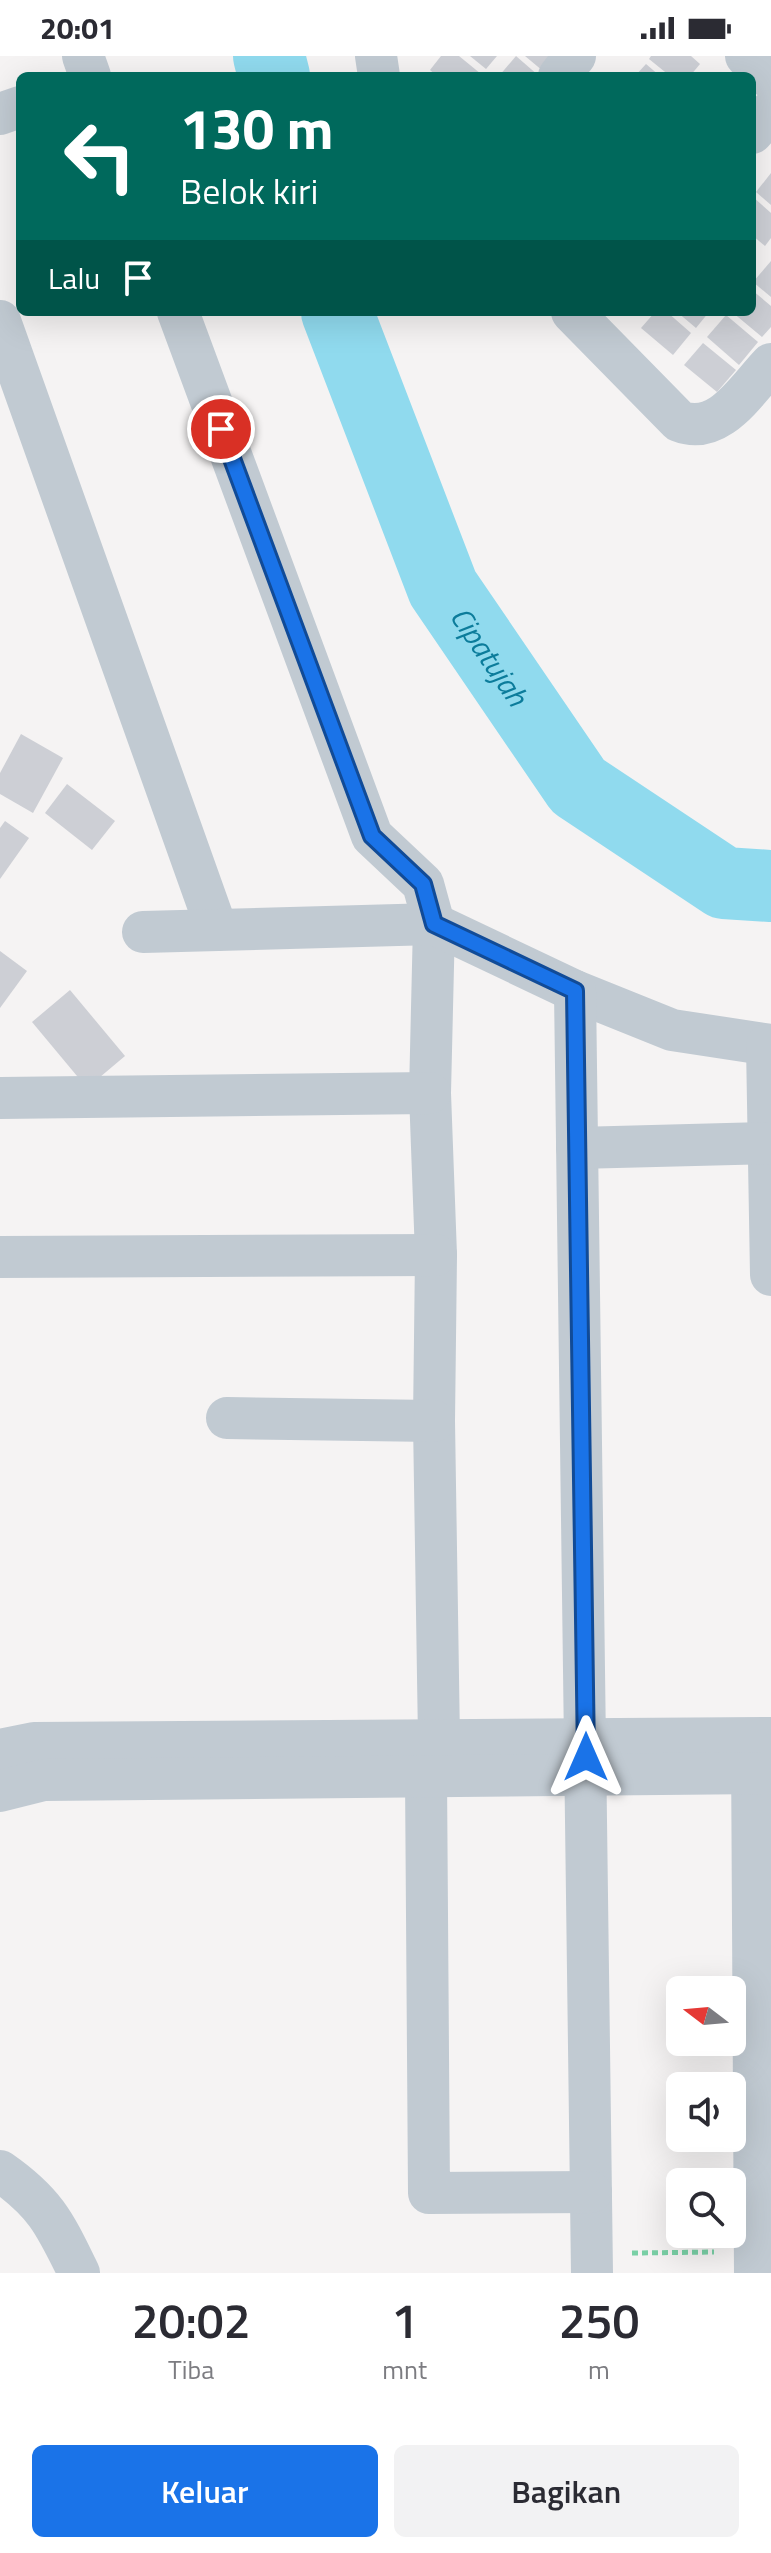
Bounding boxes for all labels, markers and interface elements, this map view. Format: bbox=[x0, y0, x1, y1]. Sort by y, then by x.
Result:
text: 20:01 bbox=[40, 5, 115, 51]
text: 130 m bbox=[180, 86, 333, 171]
icon: left bbox=[48, 104, 152, 208]
text: Belok kiri bbox=[180, 163, 318, 218]
text: Lalu bbox=[48, 255, 100, 301]
icon: arrive bbox=[116, 256, 160, 300]
pin bbox=[187, 395, 255, 463]
icon: arrive bbox=[199, 407, 243, 451]
water label: Cipatujah bbox=[439, 597, 541, 716]
position arrow bbox=[544, 1715, 628, 1799]
north arrow bbox=[666, 1976, 746, 2056]
map controls bbox=[666, 1976, 746, 2248]
button: sound bbox=[666, 2072, 746, 2152]
button: search bbox=[666, 2168, 746, 2248]
text: 20:02 bbox=[132, 2284, 251, 2357]
text: 1 bbox=[391, 2284, 418, 2357]
text: 250 bbox=[559, 2284, 639, 2357]
text: Tiba bbox=[168, 2350, 214, 2389]
text: mnt bbox=[382, 2350, 427, 2389]
text: m bbox=[588, 2350, 610, 2389]
button: Keluar bbox=[32, 2445, 378, 2537]
button: Bagikan bbox=[394, 2445, 739, 2537]

